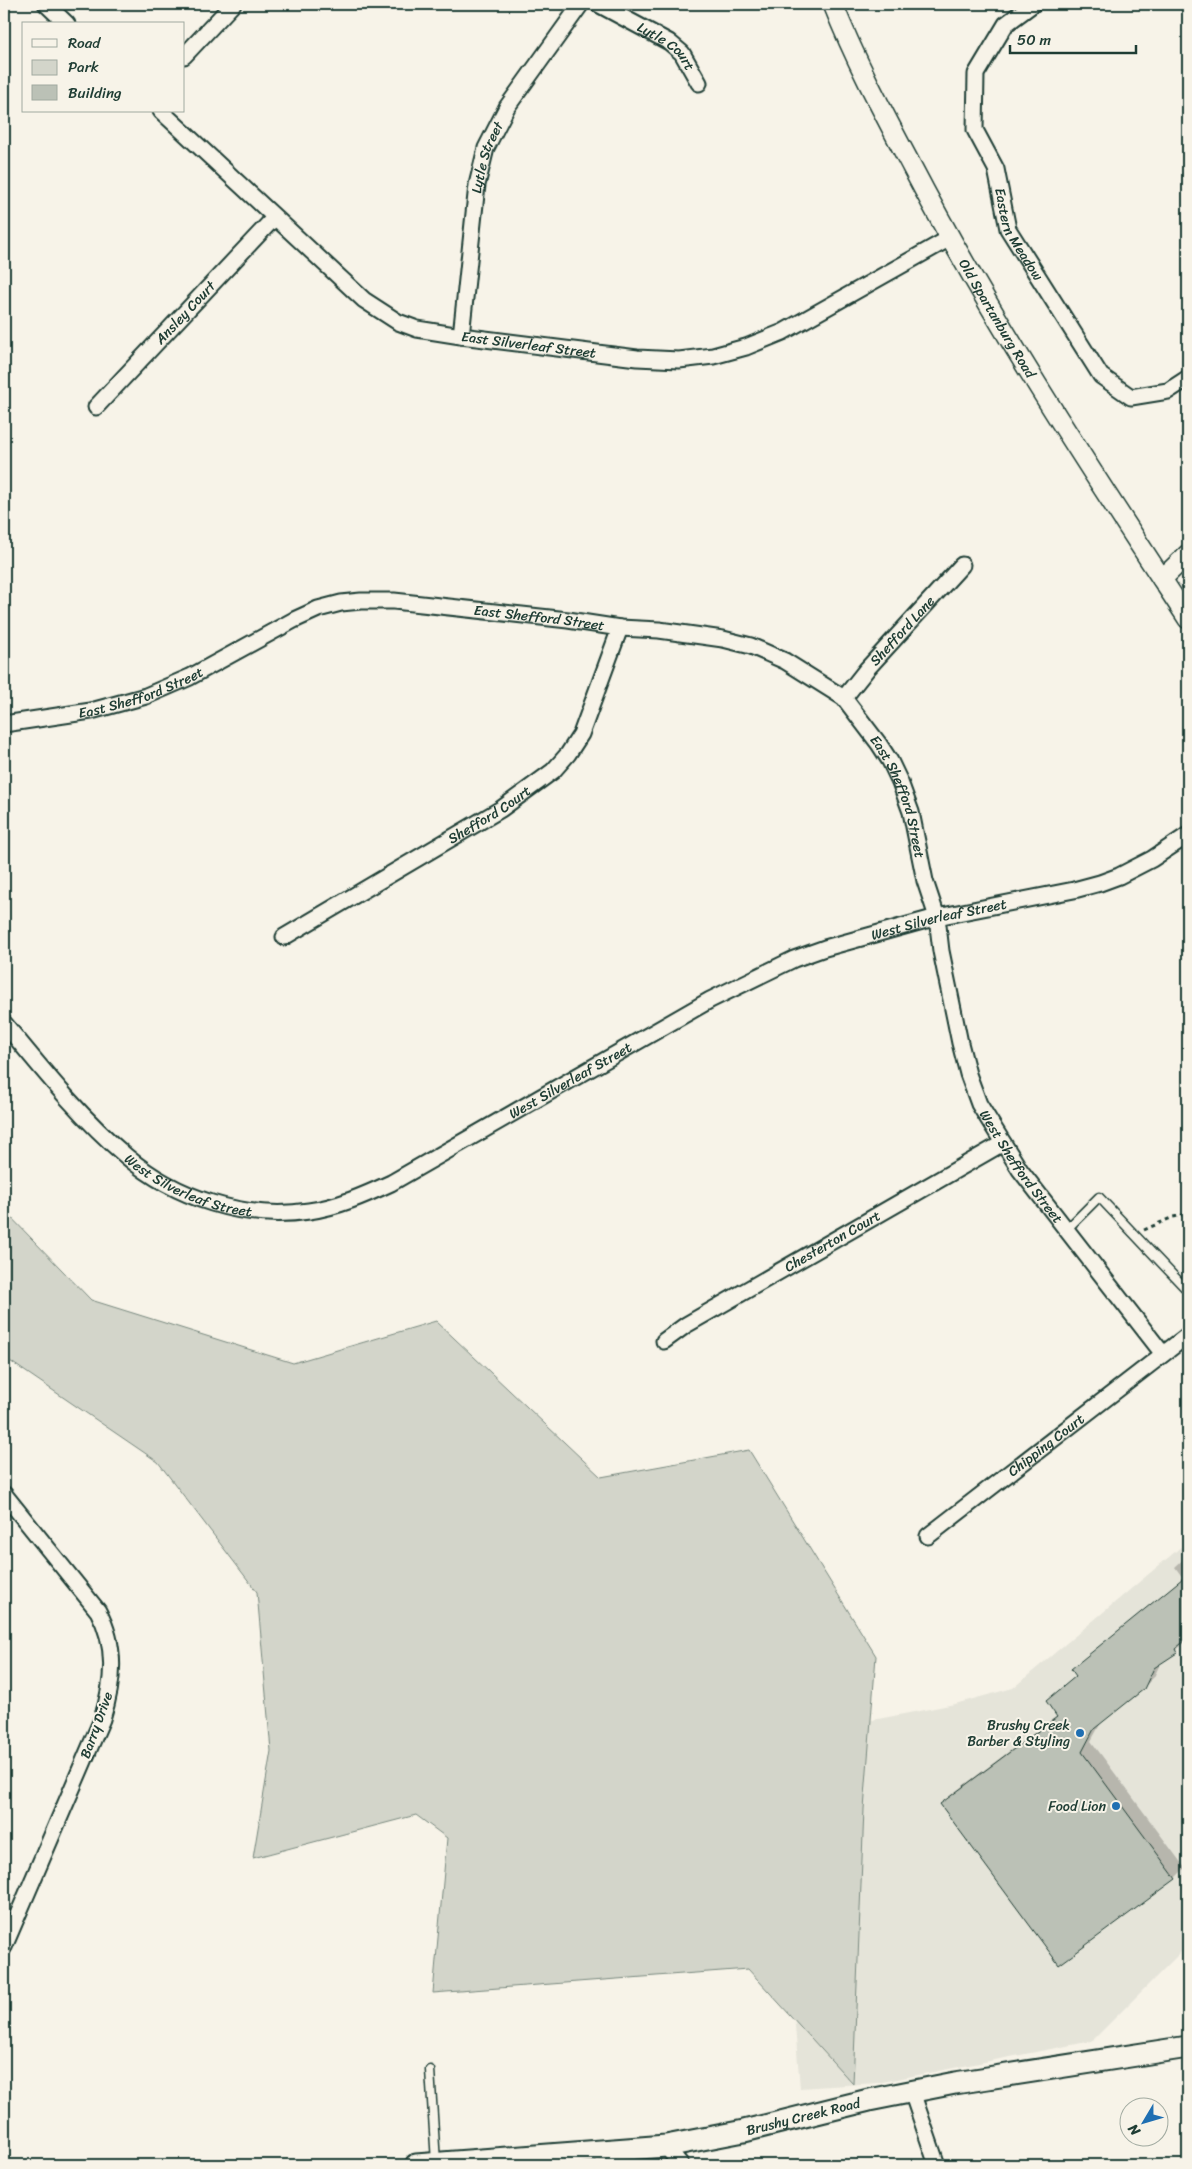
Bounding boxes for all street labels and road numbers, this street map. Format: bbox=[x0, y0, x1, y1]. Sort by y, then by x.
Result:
street label: Lytle Court bbox=[632, 15, 702, 75]
street label: Lytle Street bbox=[464, 116, 511, 195]
street label: Eastern Meadow bbox=[987, 186, 1050, 286]
street label: Old Spartanburg Road bbox=[952, 254, 1043, 385]
street label: Ansley Court bbox=[148, 274, 223, 351]
street label: East Silverleaf Street bbox=[460, 324, 598, 366]
street label: Shefford Lane bbox=[864, 590, 941, 672]
street label: East Shefford Street bbox=[473, 598, 606, 638]
street label: East Shefford Street bbox=[77, 660, 208, 726]
street label: East Shefford Street bbox=[863, 729, 932, 860]
street label: Shefford Court bbox=[443, 779, 536, 851]
street label: West Silverleaf Street bbox=[868, 892, 1009, 948]
street label: West Silverleaf Street bbox=[504, 1035, 637, 1126]
street label: West Shefford Street bbox=[972, 1105, 1069, 1229]
street label: West Silverleaf Street bbox=[118, 1147, 254, 1225]
street label: Chesterton Court bbox=[780, 1204, 886, 1279]
street label: Chipping Court bbox=[1002, 1407, 1090, 1483]
street label: Barry Drive bbox=[73, 1688, 120, 1762]
street label: Brushy Creek Road bbox=[744, 2090, 864, 2143]

